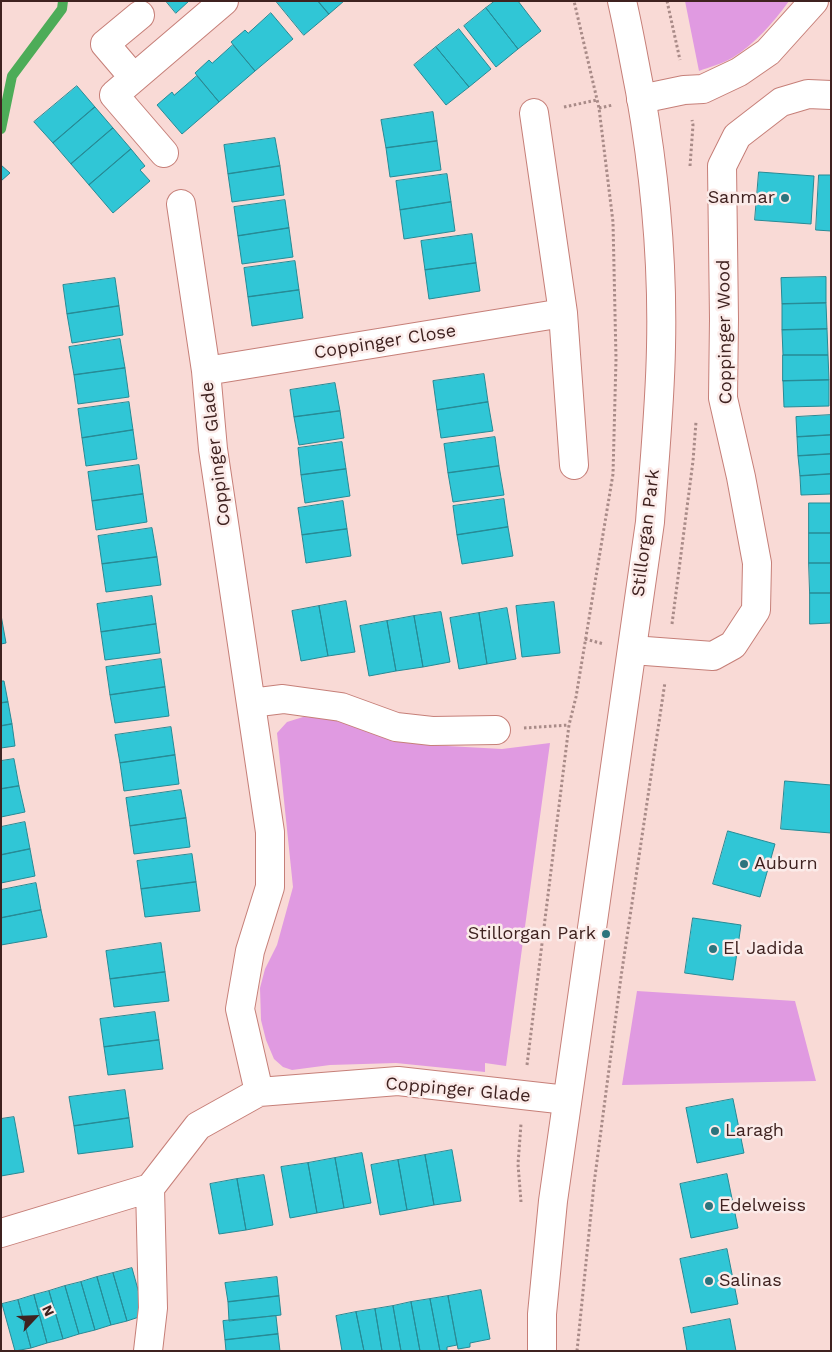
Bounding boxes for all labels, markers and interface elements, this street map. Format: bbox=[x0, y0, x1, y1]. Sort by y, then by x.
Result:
place label: Sanmar bbox=[708, 187, 775, 209]
marker: Sanmar bbox=[779, 192, 791, 204]
street label: Coppinger Wood bbox=[713, 259, 737, 405]
street label: Coppinger Close bbox=[312, 320, 458, 364]
street label: Coppinger Glade bbox=[196, 380, 236, 528]
street label: Stillorgan Park bbox=[627, 468, 665, 598]
place label: Auburn bbox=[754, 853, 818, 875]
marker: Auburn bbox=[738, 858, 750, 870]
place label: Stillorgan Park bbox=[468, 923, 596, 945]
marker: Stillorgan Park bbox=[600, 928, 612, 940]
place label: El Jadida bbox=[723, 938, 804, 960]
marker: El Jadida bbox=[707, 943, 719, 955]
street label: Coppinger Glade bbox=[385, 1073, 531, 1107]
place label: Laragh bbox=[725, 1120, 784, 1142]
marker: Laragh bbox=[709, 1125, 721, 1137]
place label: Edelweiss bbox=[719, 1195, 806, 1217]
marker: Edelweiss bbox=[703, 1200, 715, 1212]
place label: Salinas bbox=[719, 1270, 782, 1292]
marker: Salinas bbox=[703, 1275, 715, 1287]
north arrow bbox=[10, 1292, 60, 1342]
text: N bbox=[39, 1303, 58, 1319]

